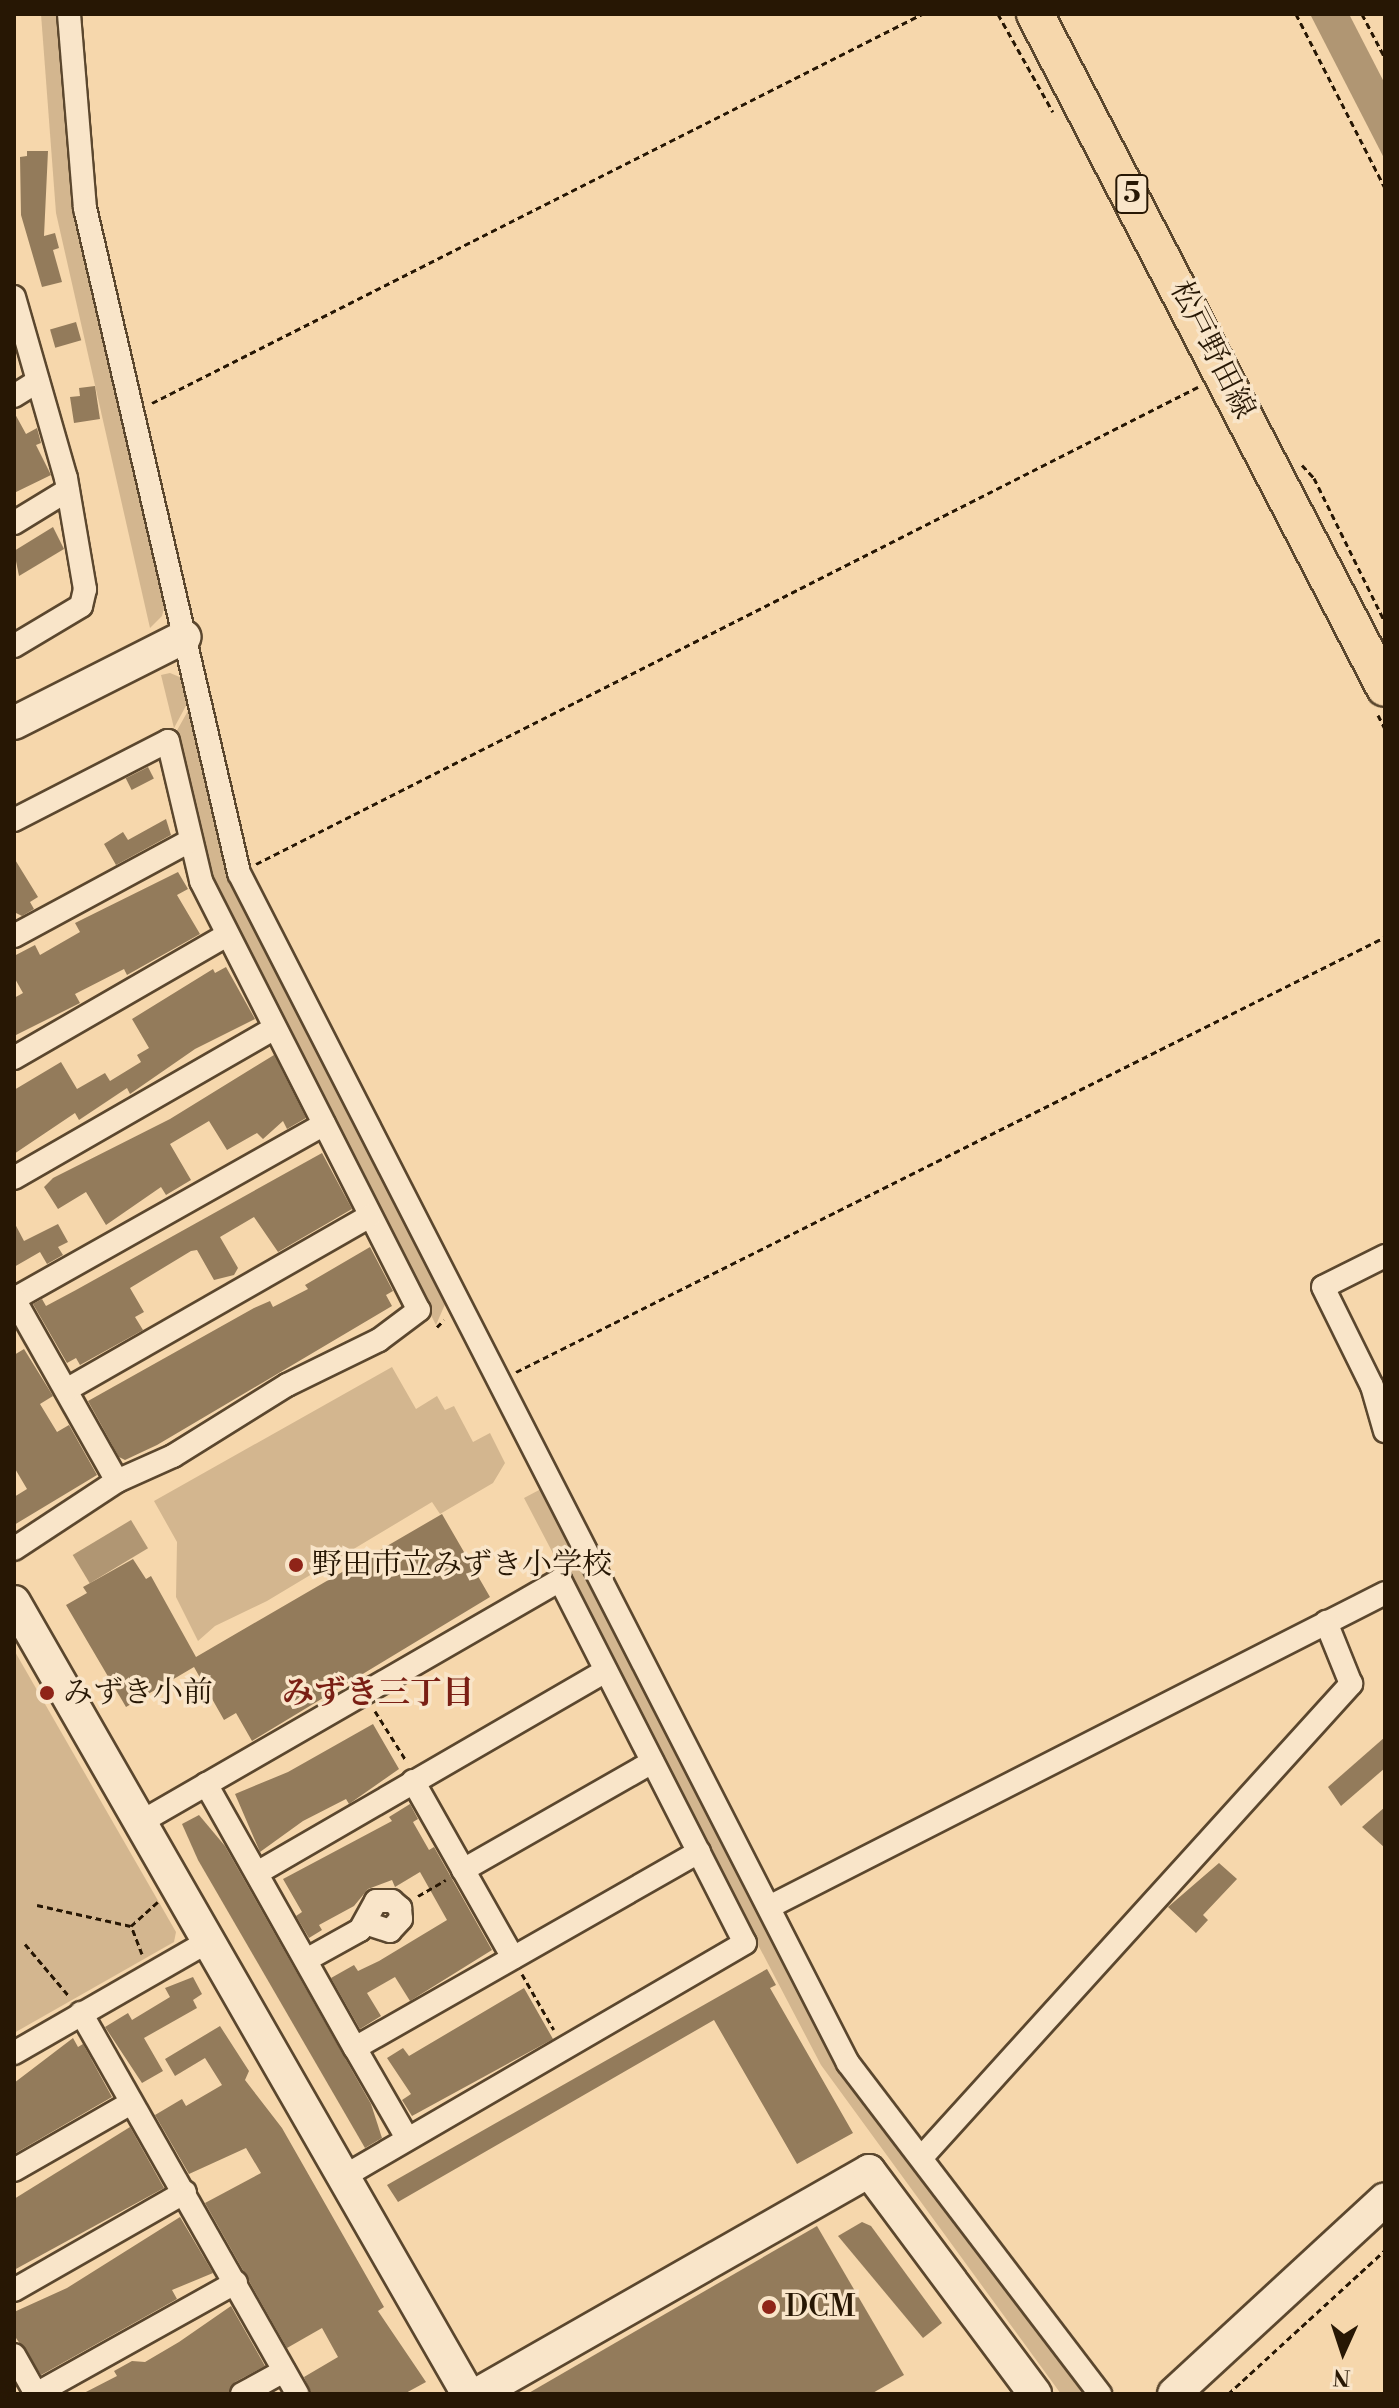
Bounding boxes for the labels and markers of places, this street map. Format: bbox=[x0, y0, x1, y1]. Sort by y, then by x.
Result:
place label: 野田市立みずき小学校 bbox=[312, 1547, 612, 1583]
marker: 野田市立みずき小学校 bbox=[287, 1556, 305, 1574]
place label: みずき小前 bbox=[63, 1675, 213, 1711]
marker: みずき小前 bbox=[38, 1684, 56, 1702]
place label: DCM bbox=[785, 2289, 855, 2325]
marker: DCM bbox=[760, 2298, 778, 2316]

